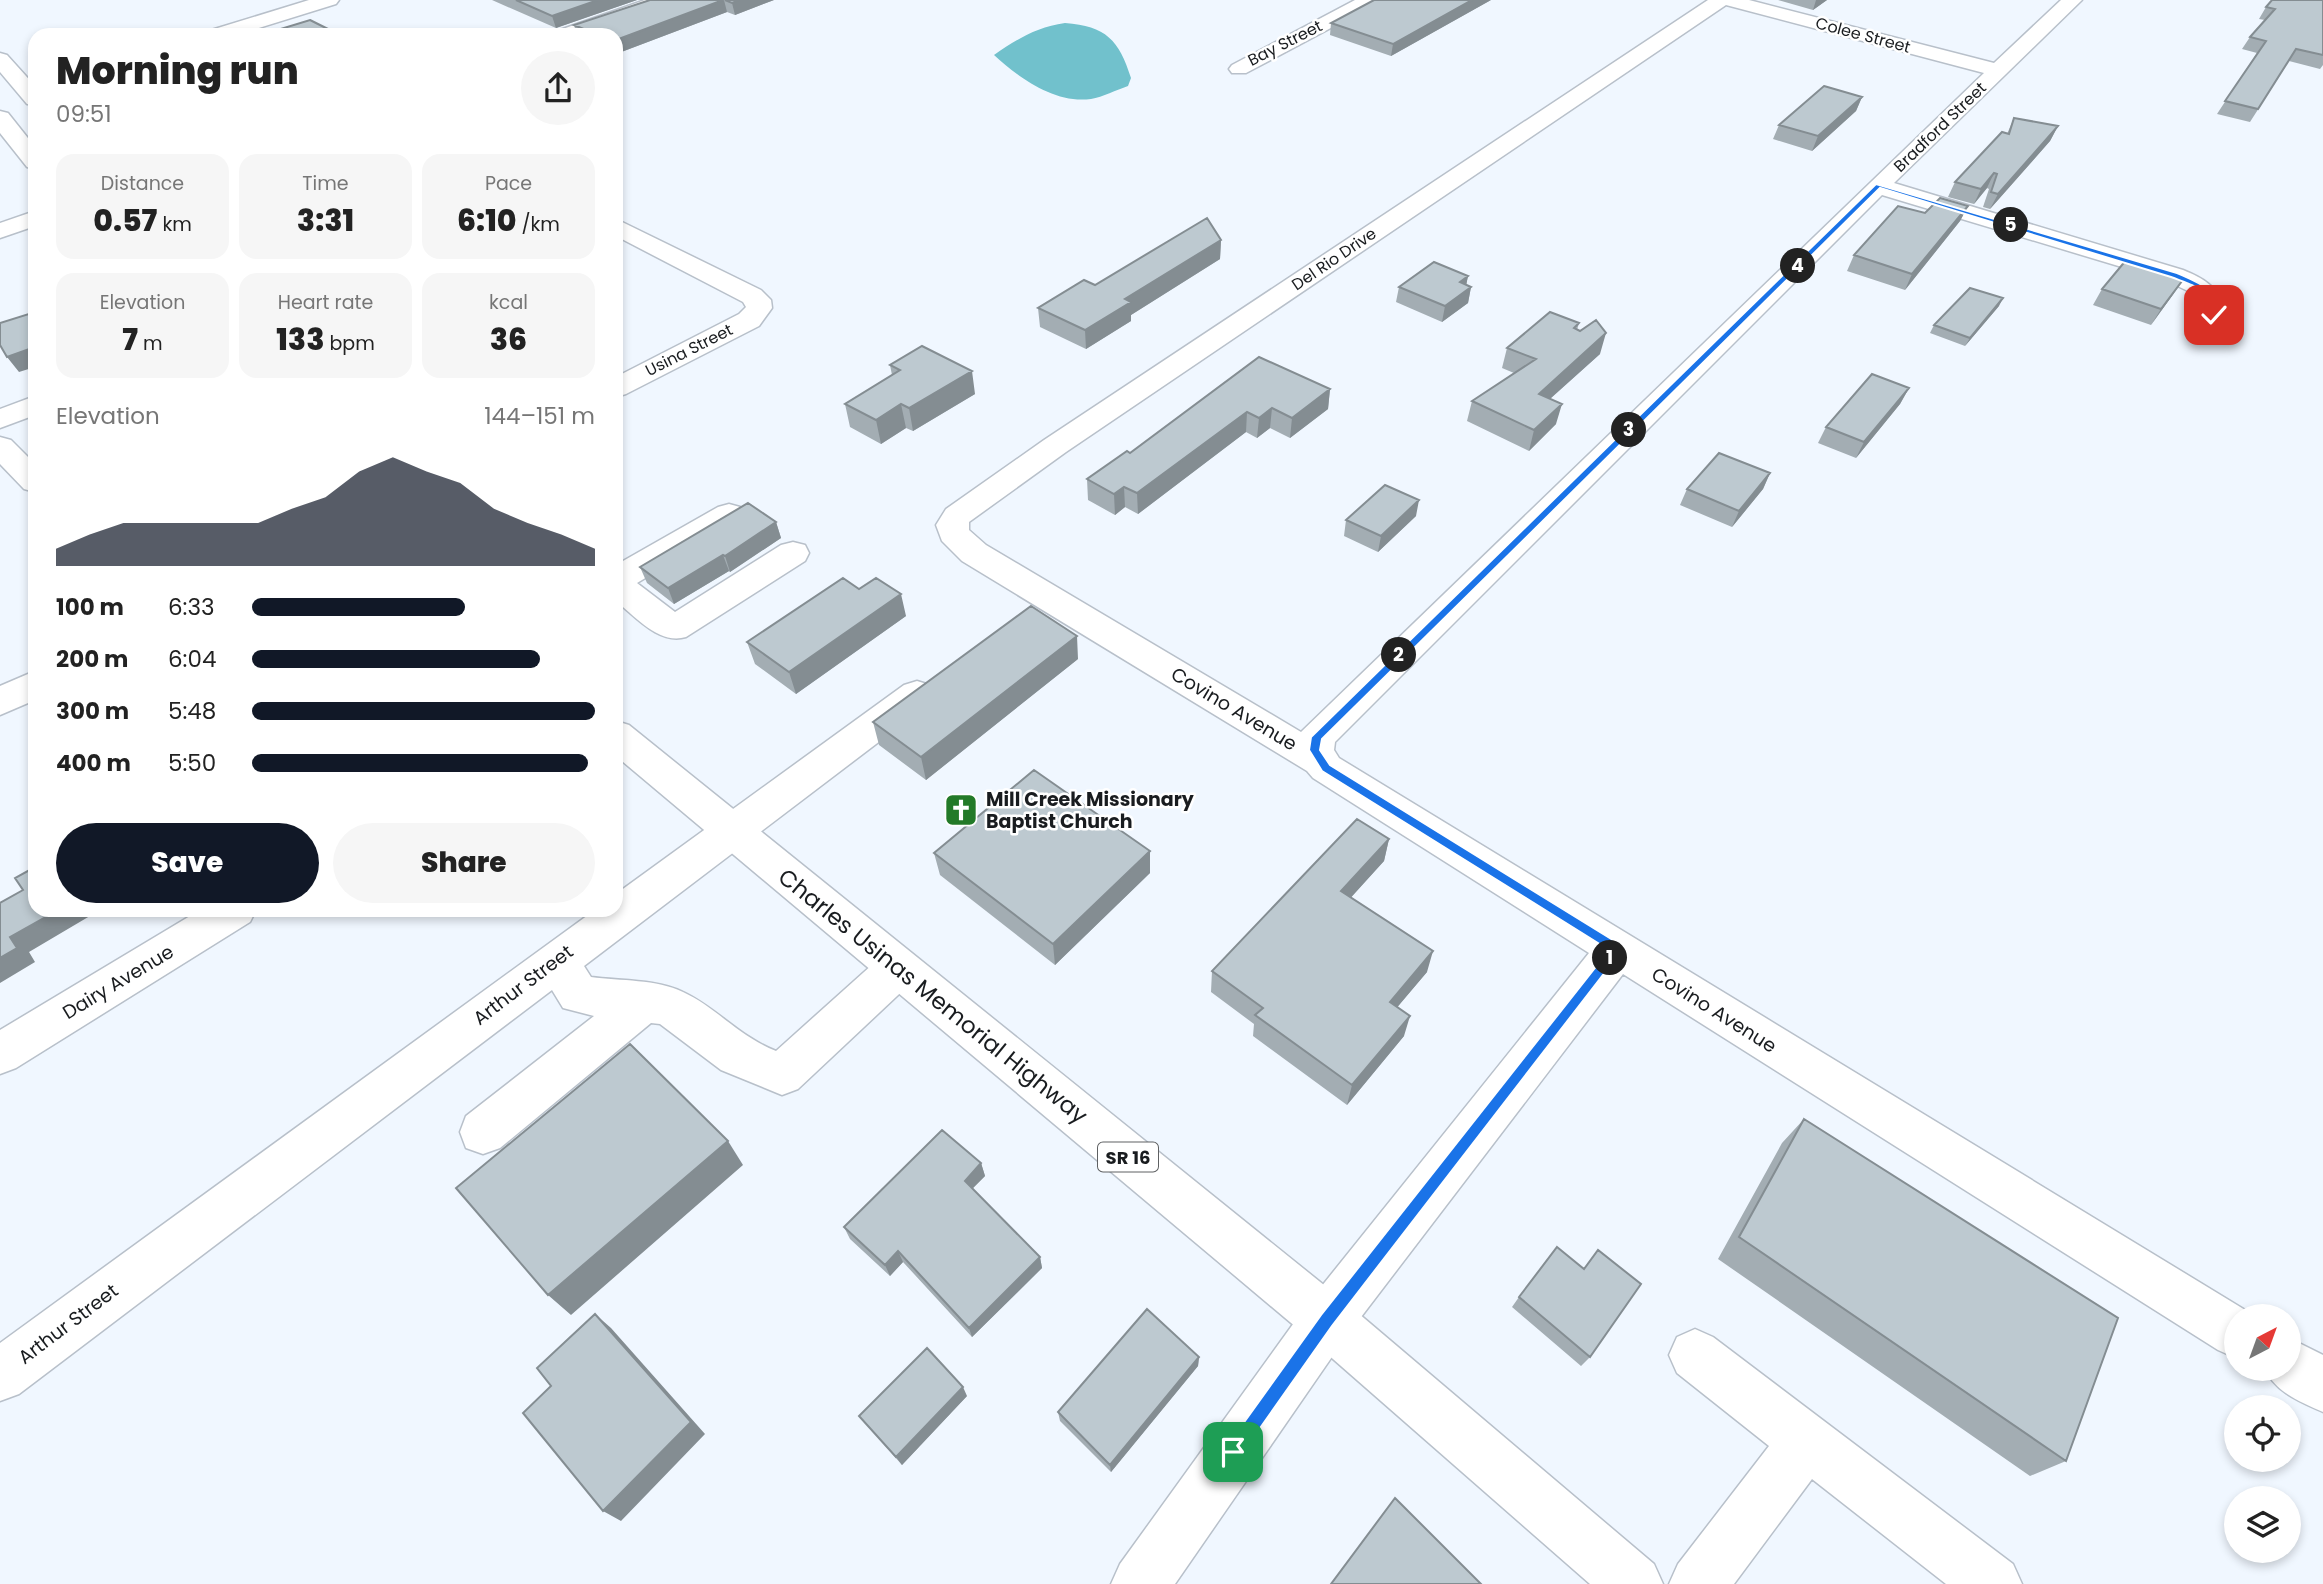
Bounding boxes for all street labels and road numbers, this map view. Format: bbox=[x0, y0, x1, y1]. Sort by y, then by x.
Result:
street label: Colee Street bbox=[1813, 11, 1913, 59]
street label: Bay Street bbox=[1244, 14, 1326, 72]
street label: Bradford Street bbox=[1889, 77, 1992, 177]
street label: Del Rio Drive bbox=[1287, 222, 1381, 296]
street label: Usina Street bbox=[641, 318, 737, 382]
street label: Covino Avenue bbox=[1166, 661, 1302, 757]
street label: Charles Usinas Memorial Highway bbox=[772, 861, 1094, 1131]
street label: Dairy Avenue bbox=[57, 938, 179, 1026]
street label: Arthur Street bbox=[467, 938, 579, 1032]
street label: Covino Avenue bbox=[1646, 961, 1782, 1059]
road number: SR 16 bbox=[1098, 1142, 1158, 1172]
street label: Arthur Street bbox=[12, 1277, 124, 1371]

